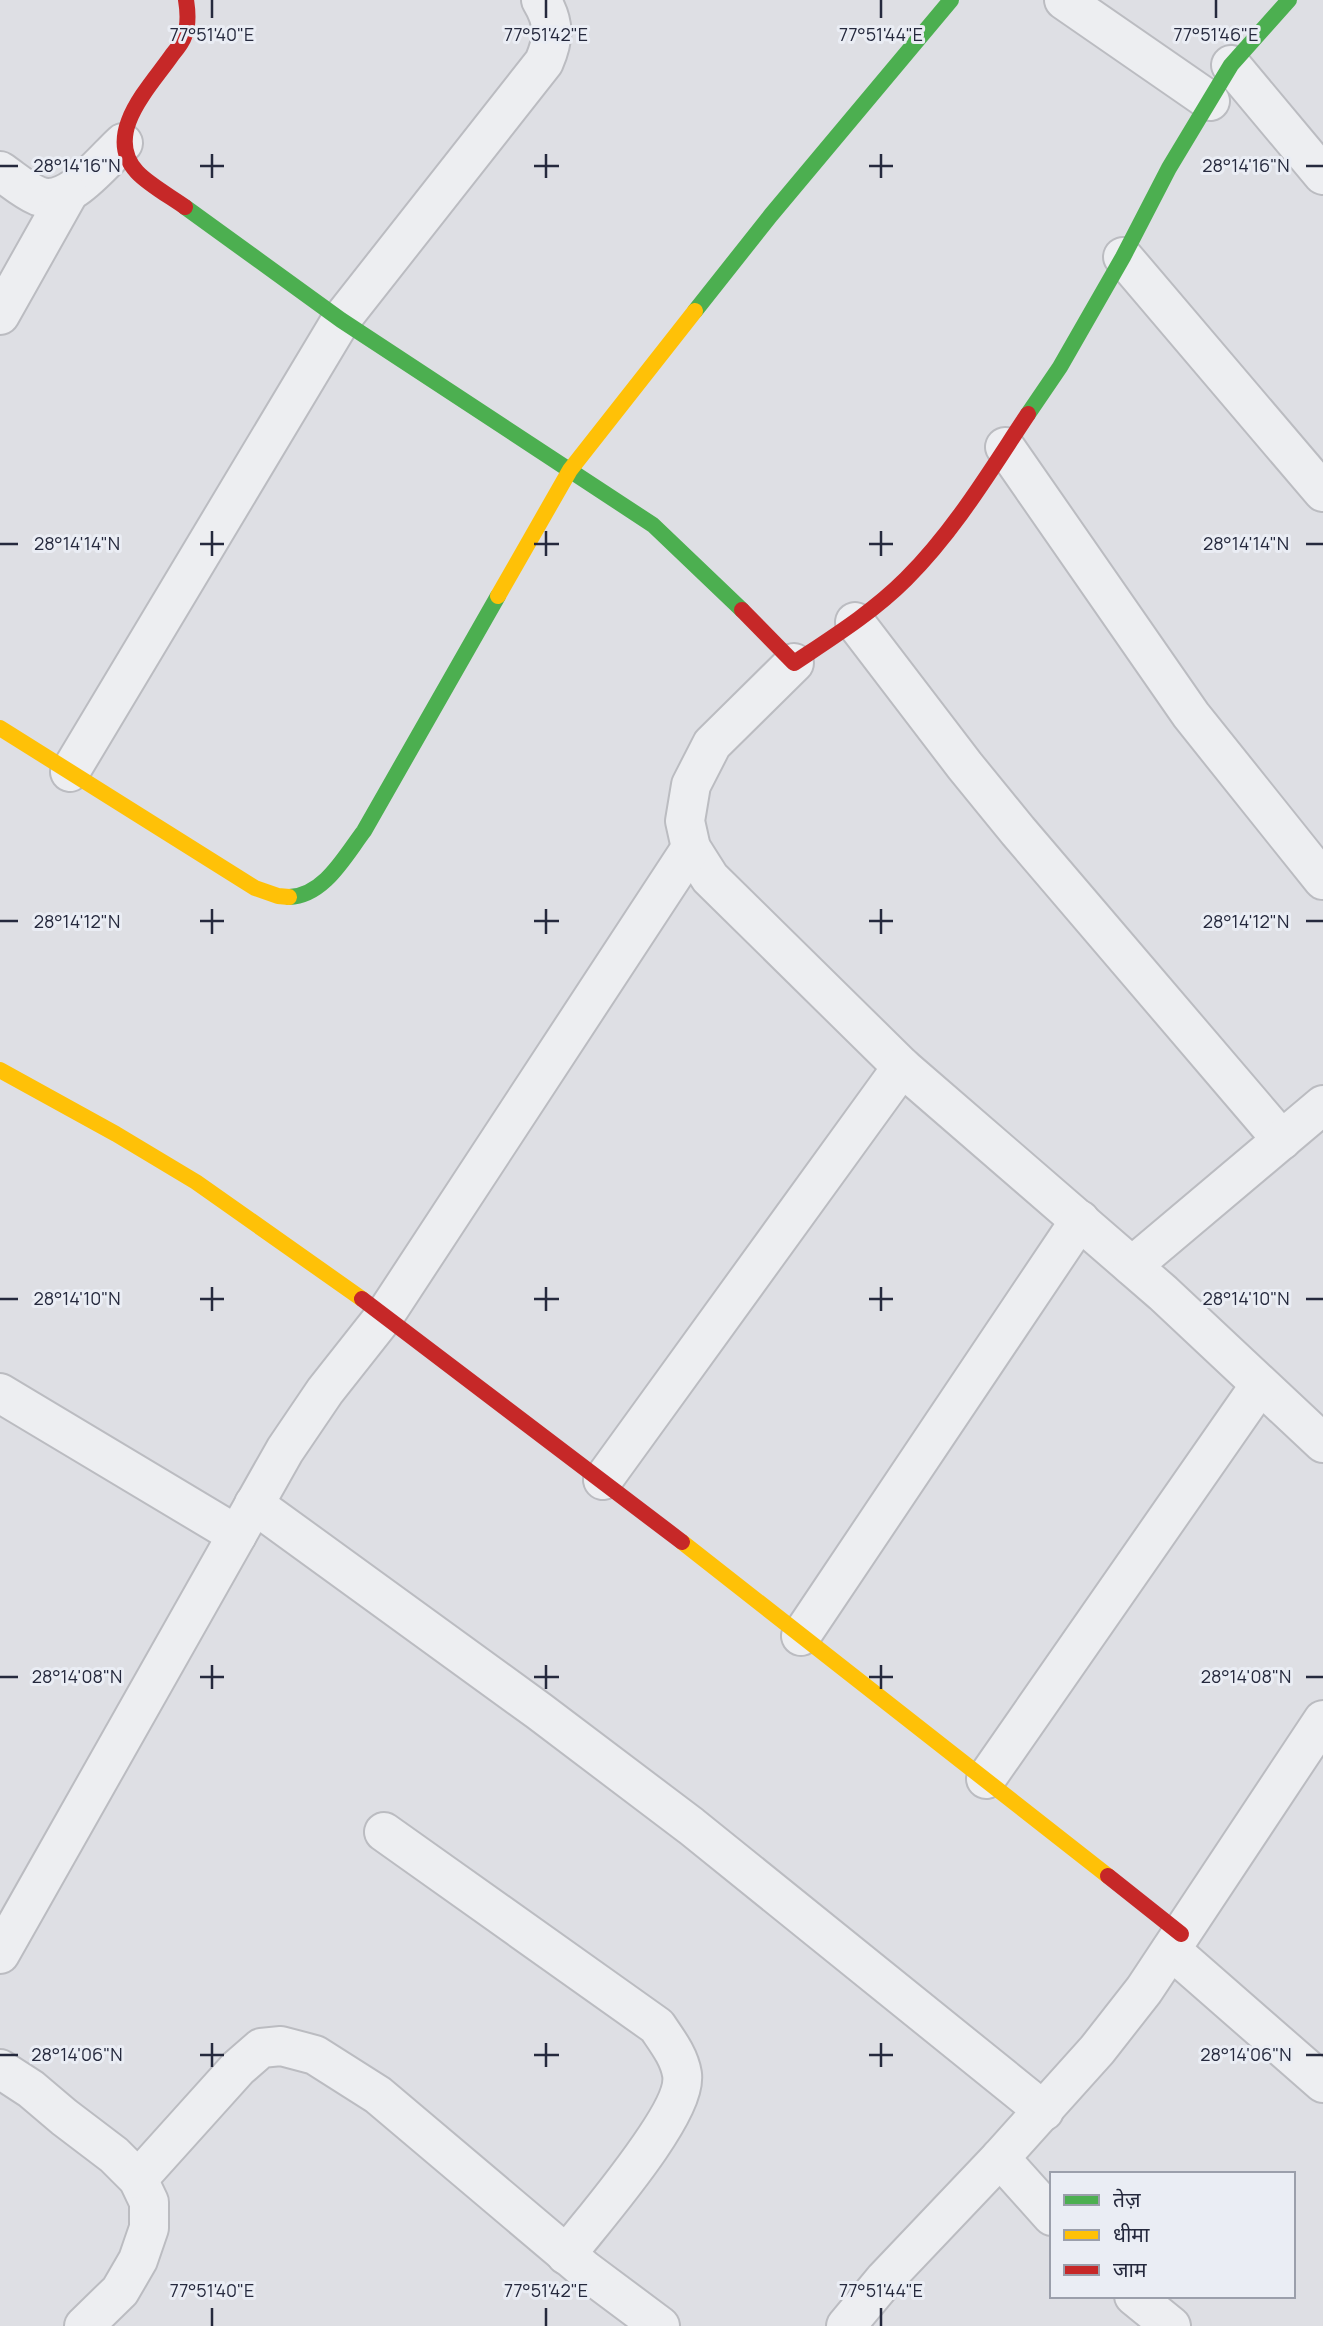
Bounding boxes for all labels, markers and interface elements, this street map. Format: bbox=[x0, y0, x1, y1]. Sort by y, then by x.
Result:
text: 77°51'40"E bbox=[170, 22, 254, 46]
text: 77°51'42"E bbox=[504, 22, 588, 46]
text: 77°51'44"E bbox=[839, 22, 923, 46]
text: 77°51'46"E bbox=[1174, 22, 1258, 46]
text: 28°14'16"N bbox=[33, 153, 121, 177]
text: 28°14'16"N bbox=[1202, 153, 1290, 177]
text: 28°14'14"N bbox=[34, 531, 120, 555]
text: 28°14'14"N bbox=[1203, 531, 1289, 555]
text: 28°14'12"N bbox=[34, 909, 120, 933]
text: 28°14'12"N bbox=[1203, 909, 1289, 933]
text: 28°14'10"N bbox=[33, 1286, 121, 1310]
text: 28°14'10"N bbox=[1202, 1286, 1290, 1310]
text: 28°14'08"N bbox=[32, 1664, 122, 1688]
text: 28°14'08"N bbox=[1201, 1664, 1291, 1688]
text: 28°14'06"N bbox=[31, 2042, 123, 2066]
text: 28°14'06"N bbox=[1200, 2042, 1292, 2066]
legend bbox=[1050, 2172, 1295, 2298]
text: तेज़ bbox=[1113, 2185, 1141, 2213]
text: धीमा bbox=[1113, 2220, 1150, 2248]
text: जाम bbox=[1113, 2255, 1147, 2283]
text: 77°51'40"E bbox=[170, 2278, 254, 2302]
text: 77°51'42"E bbox=[504, 2278, 588, 2302]
text: 77°51'44"E bbox=[839, 2278, 923, 2302]

